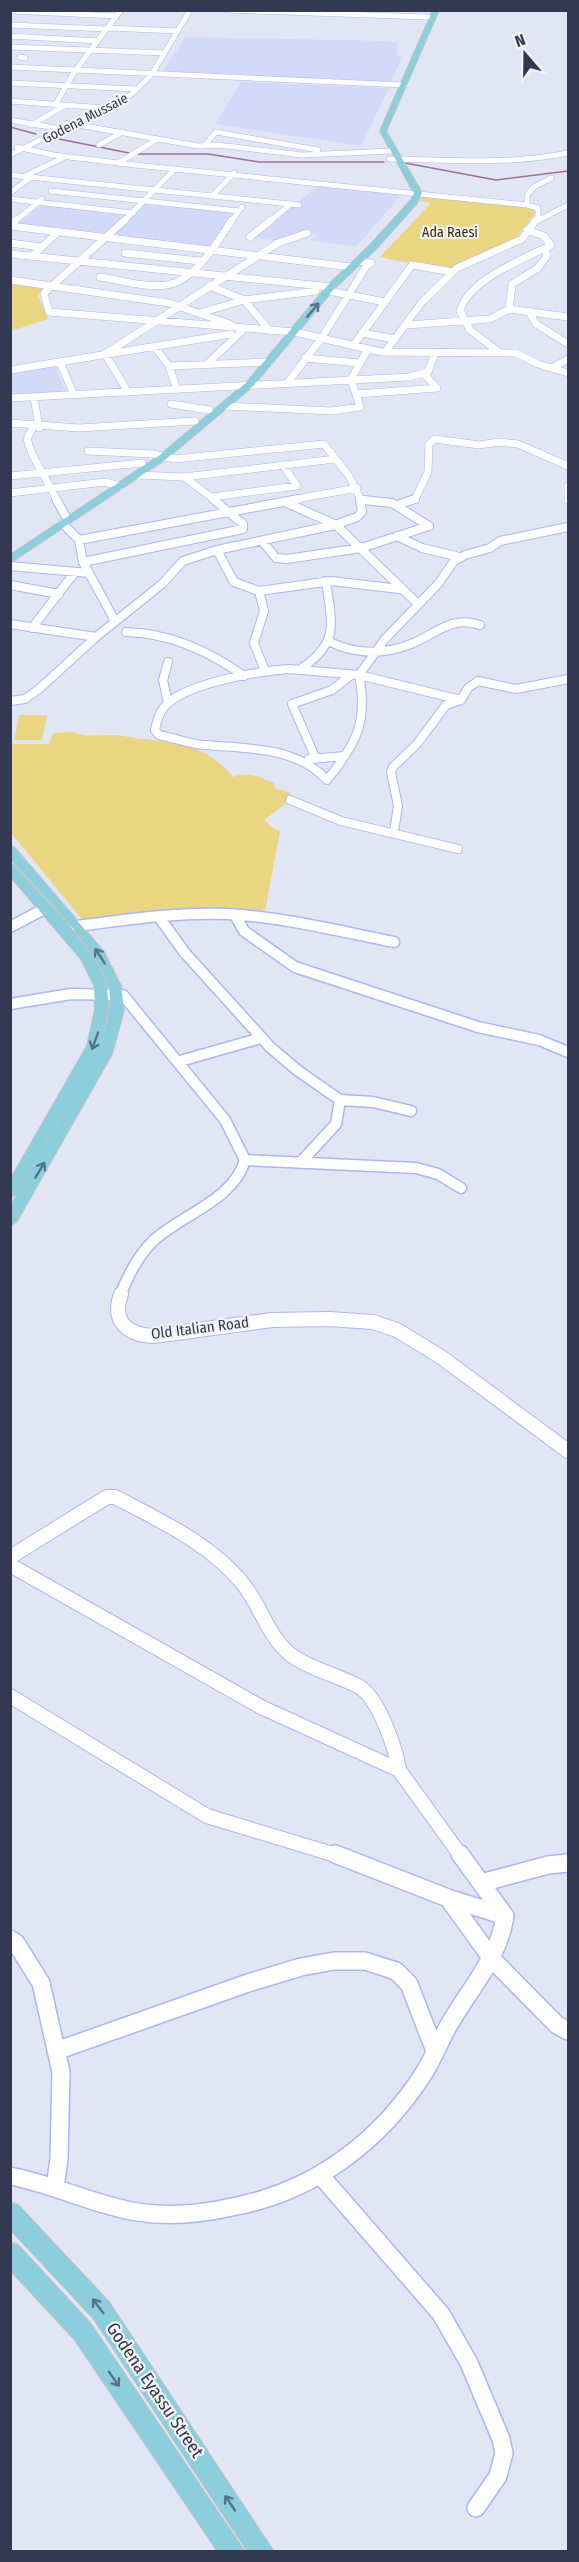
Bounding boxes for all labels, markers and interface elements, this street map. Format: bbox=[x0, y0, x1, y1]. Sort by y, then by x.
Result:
north arrow bbox=[495, 24, 555, 84]
text: N bbox=[512, 30, 528, 51]
street label: Godena Mussaie bbox=[40, 90, 131, 147]
park label: Ada Raesi bbox=[422, 224, 478, 241]
one-way arrow bbox=[306, 302, 319, 318]
one-way arrow bbox=[94, 948, 106, 965]
one-way arrow bbox=[88, 1031, 99, 1049]
one-way arrow bbox=[35, 1162, 47, 1179]
street label: Old Italian Road bbox=[150, 1313, 250, 1343]
one-way arrow bbox=[91, 2298, 104, 2314]
street label: Godena Eyassu Street bbox=[102, 2318, 208, 2462]
one-way arrow bbox=[108, 2370, 120, 2386]
one-way arrow bbox=[223, 2495, 235, 2512]

